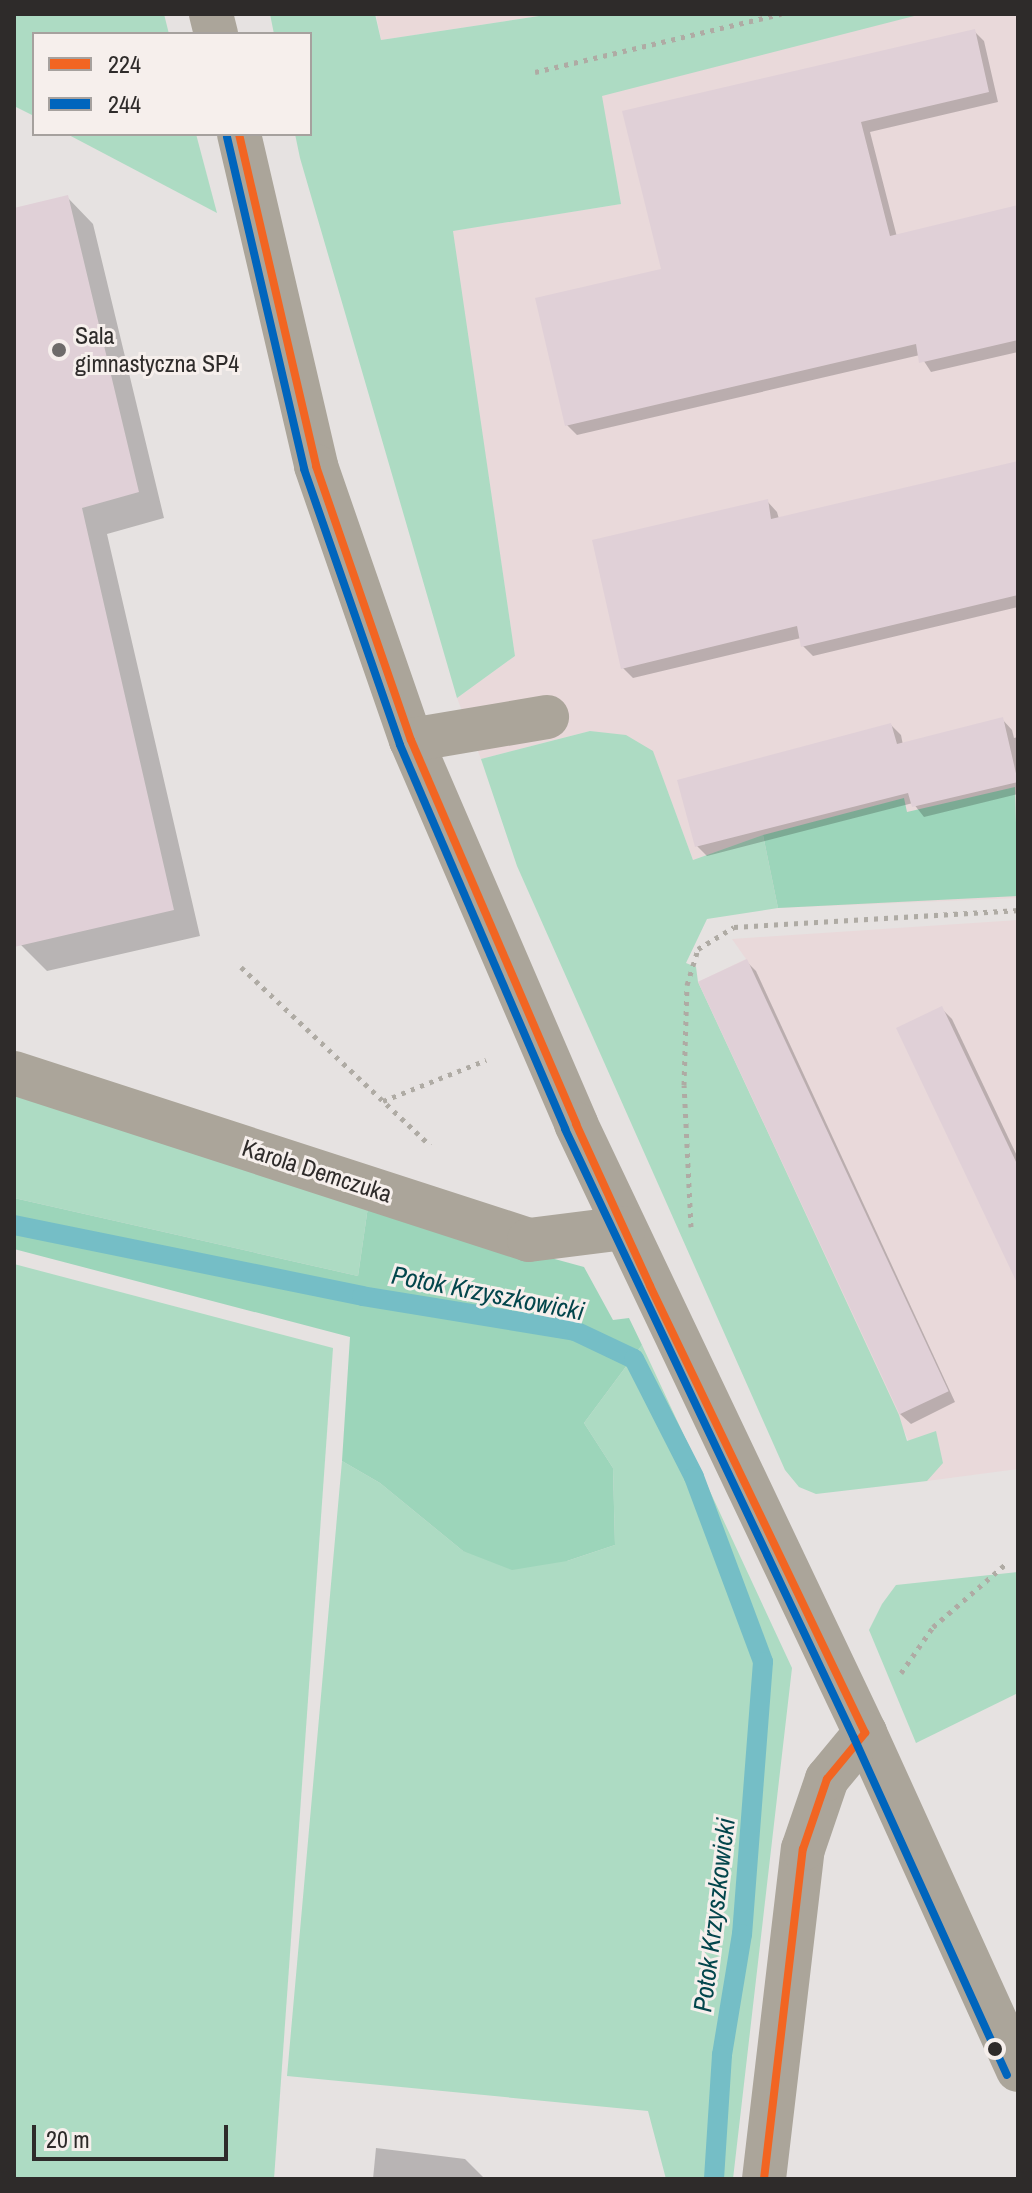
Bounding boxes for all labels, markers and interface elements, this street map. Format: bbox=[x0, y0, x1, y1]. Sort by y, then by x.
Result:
legend bbox=[32, 32, 312, 136]
text: 224 bbox=[108, 48, 141, 80]
text: 244 bbox=[108, 88, 141, 120]
place label: Sala gimnastyczna SP4 bbox=[75, 322, 239, 378]
marker: Sala gimnastyczna SP4 bbox=[50, 341, 68, 359]
street label: Karola Demczuka bbox=[239, 1133, 395, 1209]
water label: Potok Krzyszkowicki bbox=[389, 1259, 587, 1327]
water label: Potok Krzyszkowicki bbox=[687, 1816, 741, 2014]
unlabelled marker bbox=[987, 2041, 1003, 2057]
scale bar bbox=[36, 2109, 232, 2159]
text: 20 m bbox=[46, 2123, 90, 2155]

